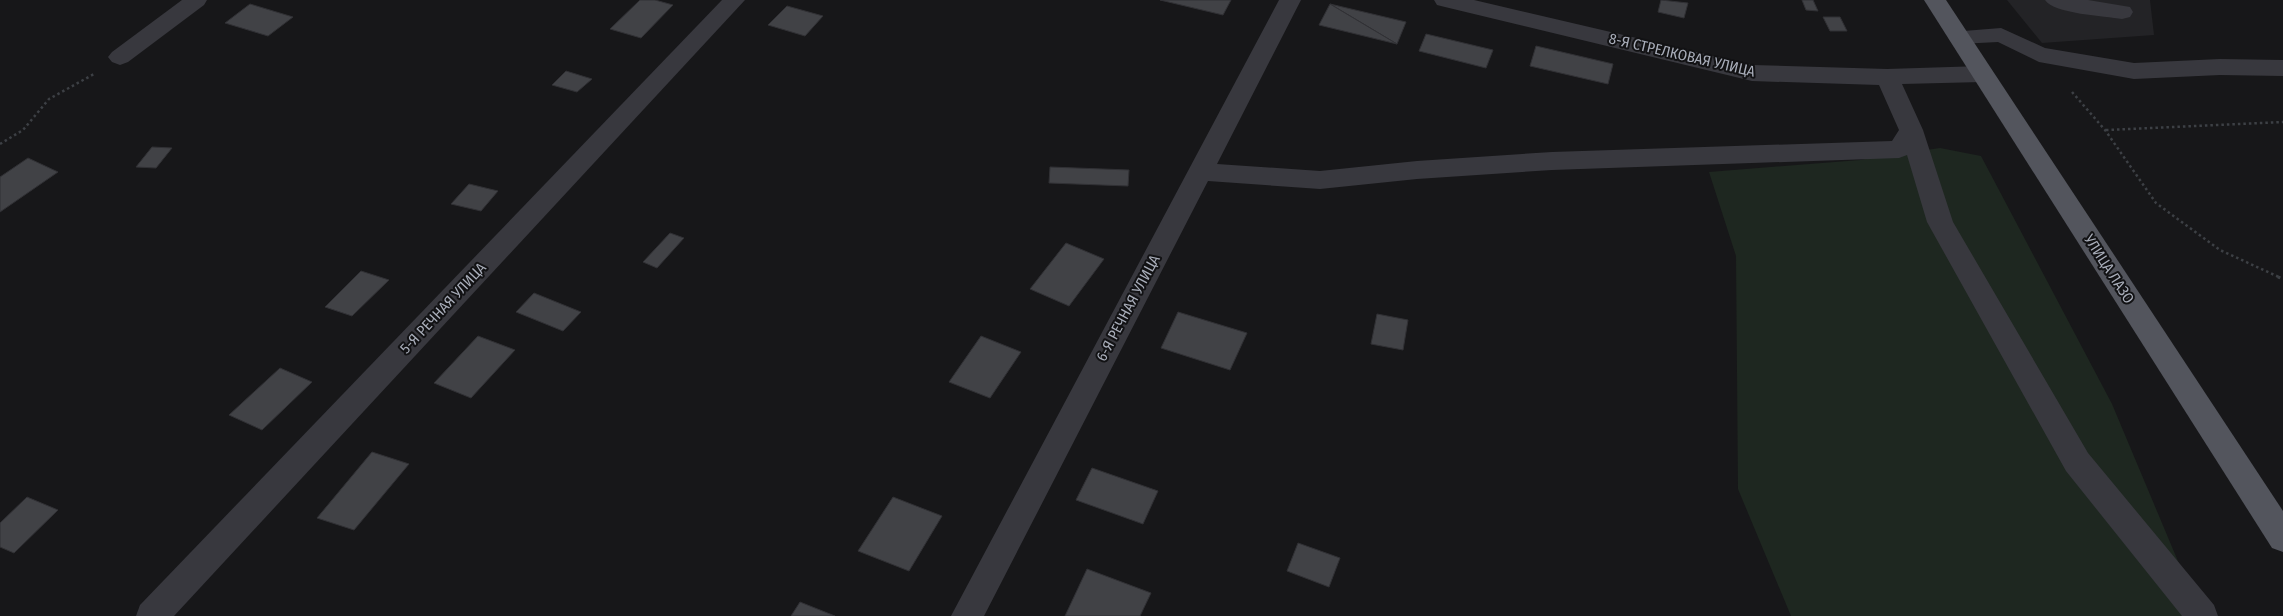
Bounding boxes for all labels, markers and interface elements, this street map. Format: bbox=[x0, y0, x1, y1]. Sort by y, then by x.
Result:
street label: 8-Я СТРЕЛКОВАЯ УЛИЦА bbox=[1607, 29, 1757, 81]
street label: УЛИЦА ЛАЗО bbox=[2079, 230, 2138, 307]
street label: 6-Я РЕЧНАЯ УЛИЦА bbox=[1092, 252, 1164, 364]
street label: 5-Я РЕЧНАЯ УЛИЦА bbox=[396, 259, 490, 357]

